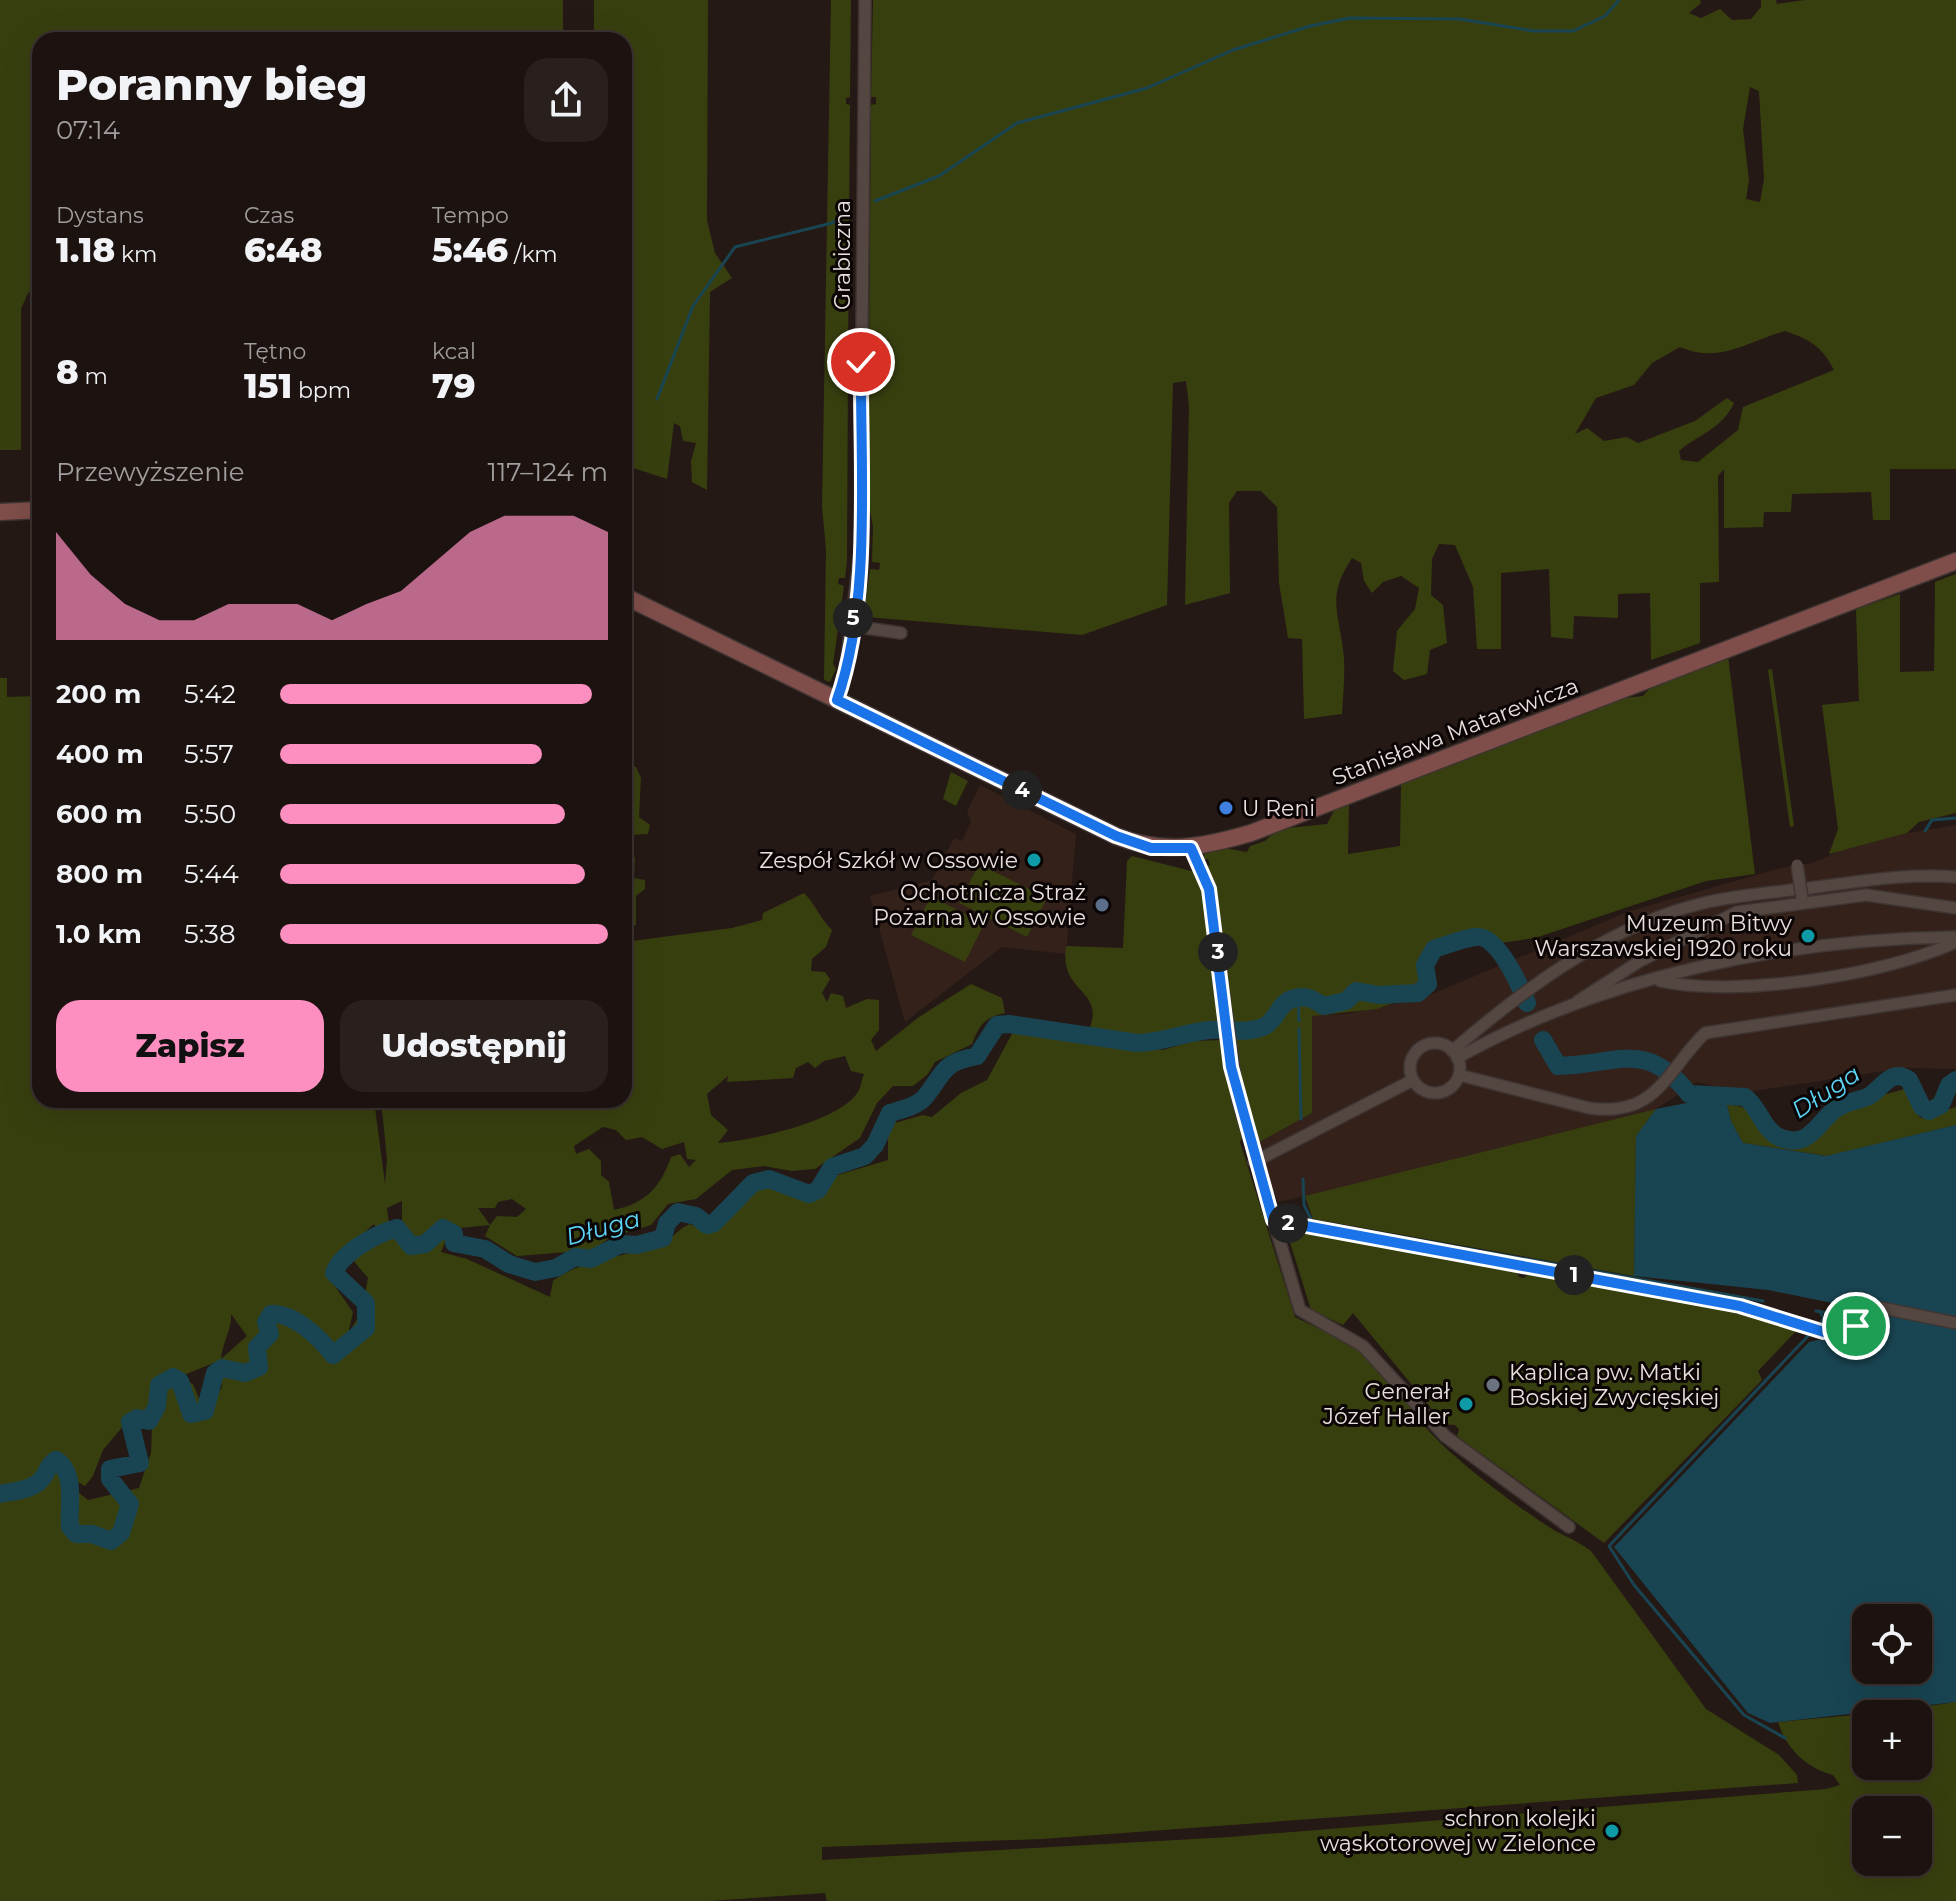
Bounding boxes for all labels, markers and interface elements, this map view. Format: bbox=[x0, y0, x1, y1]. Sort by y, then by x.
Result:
text: Poranny bieg bbox=[56, 57, 368, 111]
button: share bbox=[524, 58, 608, 142]
text: 07:14 bbox=[56, 114, 120, 146]
street label: Grabiczna bbox=[829, 200, 856, 310]
text: Dystans bbox=[56, 202, 144, 229]
text: Czas bbox=[244, 202, 294, 229]
text: Tempo bbox=[432, 202, 509, 229]
text: 1.18 bbox=[56, 229, 115, 271]
text: 6:48 bbox=[244, 229, 323, 271]
text: 5:46 bbox=[432, 229, 508, 271]
text: km bbox=[115, 241, 157, 268]
text: /km bbox=[508, 241, 558, 268]
pin bbox=[827, 328, 895, 396]
text: Tętno bbox=[244, 338, 306, 365]
text: kcal bbox=[432, 338, 476, 365]
icon: check bbox=[839, 340, 883, 384]
text: 8 bbox=[56, 351, 79, 393]
text: m bbox=[79, 363, 108, 390]
text: 151 bbox=[244, 365, 292, 407]
text: 79 bbox=[432, 365, 476, 407]
text: bpm bbox=[292, 377, 351, 404]
text: Przewyższenie bbox=[56, 456, 245, 488]
text: 117–124 m bbox=[488, 456, 608, 488]
pin: 5 bbox=[833, 598, 873, 638]
text: 5 bbox=[846, 604, 860, 631]
street label: Stanisława Matarewicza bbox=[1328, 672, 1582, 791]
text: 200 m bbox=[56, 678, 141, 710]
text: 5:42 bbox=[184, 678, 236, 710]
text: 400 m bbox=[56, 738, 144, 770]
text: 5:57 bbox=[184, 738, 234, 770]
pin: 4 bbox=[1002, 770, 1042, 810]
text: 4 bbox=[1014, 776, 1030, 803]
place label: U Reni bbox=[1242, 795, 1315, 822]
text: 600 m bbox=[56, 798, 143, 830]
text: 5:50 bbox=[184, 798, 236, 830]
marker: U Reni bbox=[1217, 799, 1235, 817]
place label: Zespół Szkół w Ossowie bbox=[759, 847, 1018, 874]
marker: Zespół Szkół w Ossowie bbox=[1025, 851, 1043, 869]
text: 800 m bbox=[56, 858, 143, 890]
text: 5:44 bbox=[184, 858, 239, 890]
place label: Ochotnicza Straż Pożarna w Ossowie bbox=[873, 879, 1086, 931]
marker: Ochotnicza Straż Pożarna w Ossowie bbox=[1093, 896, 1111, 914]
place label: Muzeum Bitwy Warszawskiej 1920 roku bbox=[1534, 910, 1792, 962]
text: 1.0 km bbox=[56, 918, 142, 950]
text: 5:38 bbox=[184, 918, 235, 950]
marker: Muzeum Bitwy Warszawskiej 1920 roku bbox=[1799, 927, 1817, 945]
pin: 3 bbox=[1198, 932, 1238, 972]
text: 3 bbox=[1211, 938, 1225, 965]
button: Zapisz bbox=[56, 1000, 324, 1092]
button: Udostępnij bbox=[340, 1000, 608, 1092]
water label: Długa bbox=[1786, 1059, 1865, 1124]
pin: 2 bbox=[1268, 1203, 1308, 1243]
water label: Długa bbox=[562, 1204, 643, 1251]
text: 2 bbox=[1282, 1209, 1294, 1236]
pin: 1 bbox=[1554, 1255, 1594, 1295]
text: 1 bbox=[1570, 1261, 1578, 1288]
pin bbox=[1822, 1292, 1890, 1360]
icon: arrive bbox=[1834, 1304, 1878, 1348]
place label: Kaplica pw. Matki Boskiej Zwycięskiej bbox=[1509, 1359, 1719, 1411]
marker: Kaplica pw. Matki Boskiej Zwycięskiej bbox=[1484, 1376, 1502, 1394]
place label: Generał Józef Haller bbox=[1322, 1378, 1451, 1430]
marker: Generał Józef Haller bbox=[1457, 1395, 1475, 1413]
map controls bbox=[1852, 1604, 1932, 1876]
button: locate bbox=[1852, 1604, 1932, 1684]
button: + bbox=[1852, 1700, 1932, 1780]
button: − bbox=[1852, 1796, 1932, 1876]
place label: schron kolejki wąskotorowej w Zielonce bbox=[1320, 1805, 1596, 1857]
marker: schron kolejki wąskotorowej w Zielonce bbox=[1603, 1822, 1621, 1840]

